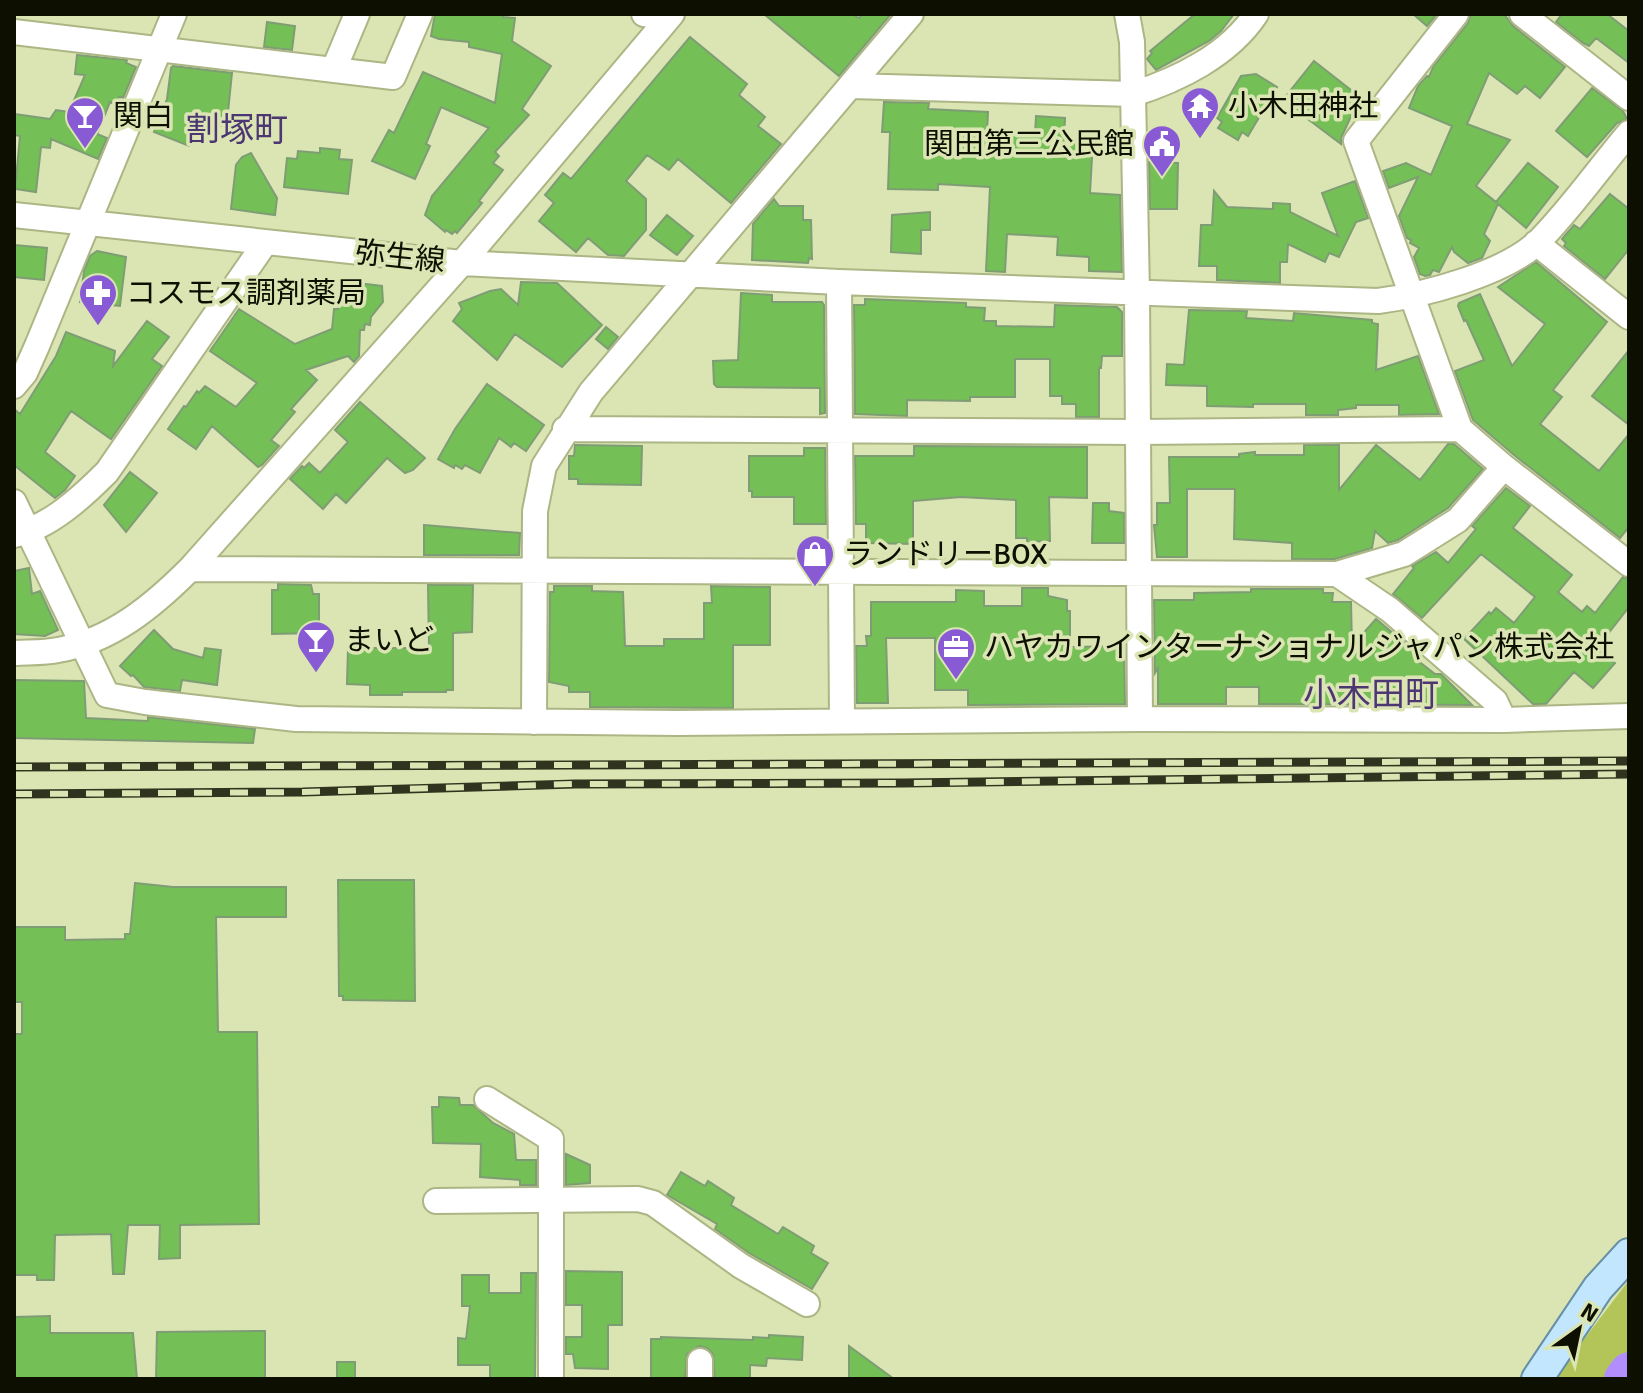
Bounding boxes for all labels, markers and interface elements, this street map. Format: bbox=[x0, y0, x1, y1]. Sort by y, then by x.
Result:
temple icon: 小木田神社 bbox=[1179, 85, 1221, 140]
place label: 小木田神社 bbox=[1228, 88, 1378, 125]
bar icon: 関白 bbox=[64, 95, 106, 150]
place label: 関白 bbox=[113, 98, 173, 135]
district label: 割塚町 bbox=[186, 109, 288, 151]
public building icon: 関田第三公民館 bbox=[1141, 123, 1183, 178]
place label: 関田第三公民館 bbox=[924, 126, 1134, 163]
street label: 弥生線 bbox=[353, 234, 447, 280]
pharmacy icon: コスモス調剤薬局 bbox=[77, 272, 119, 327]
place label: コスモス調剤薬局 bbox=[126, 275, 366, 312]
shop icon: ランドリーBOX bbox=[794, 533, 836, 588]
place label: ランドリーBOX bbox=[843, 536, 1048, 573]
bar icon: まいど bbox=[295, 619, 337, 674]
place label: まいど bbox=[344, 622, 434, 659]
office icon: ハヤカワインターナショナルジャパン株式会社 bbox=[935, 626, 977, 681]
place label: ハヤカワインターナショナルジャパン株式会社 bbox=[984, 629, 1614, 666]
district label: 小木田町 bbox=[1303, 674, 1439, 716]
north arrow bbox=[1539, 1289, 1619, 1369]
text: N bbox=[1576, 1297, 1603, 1328]

